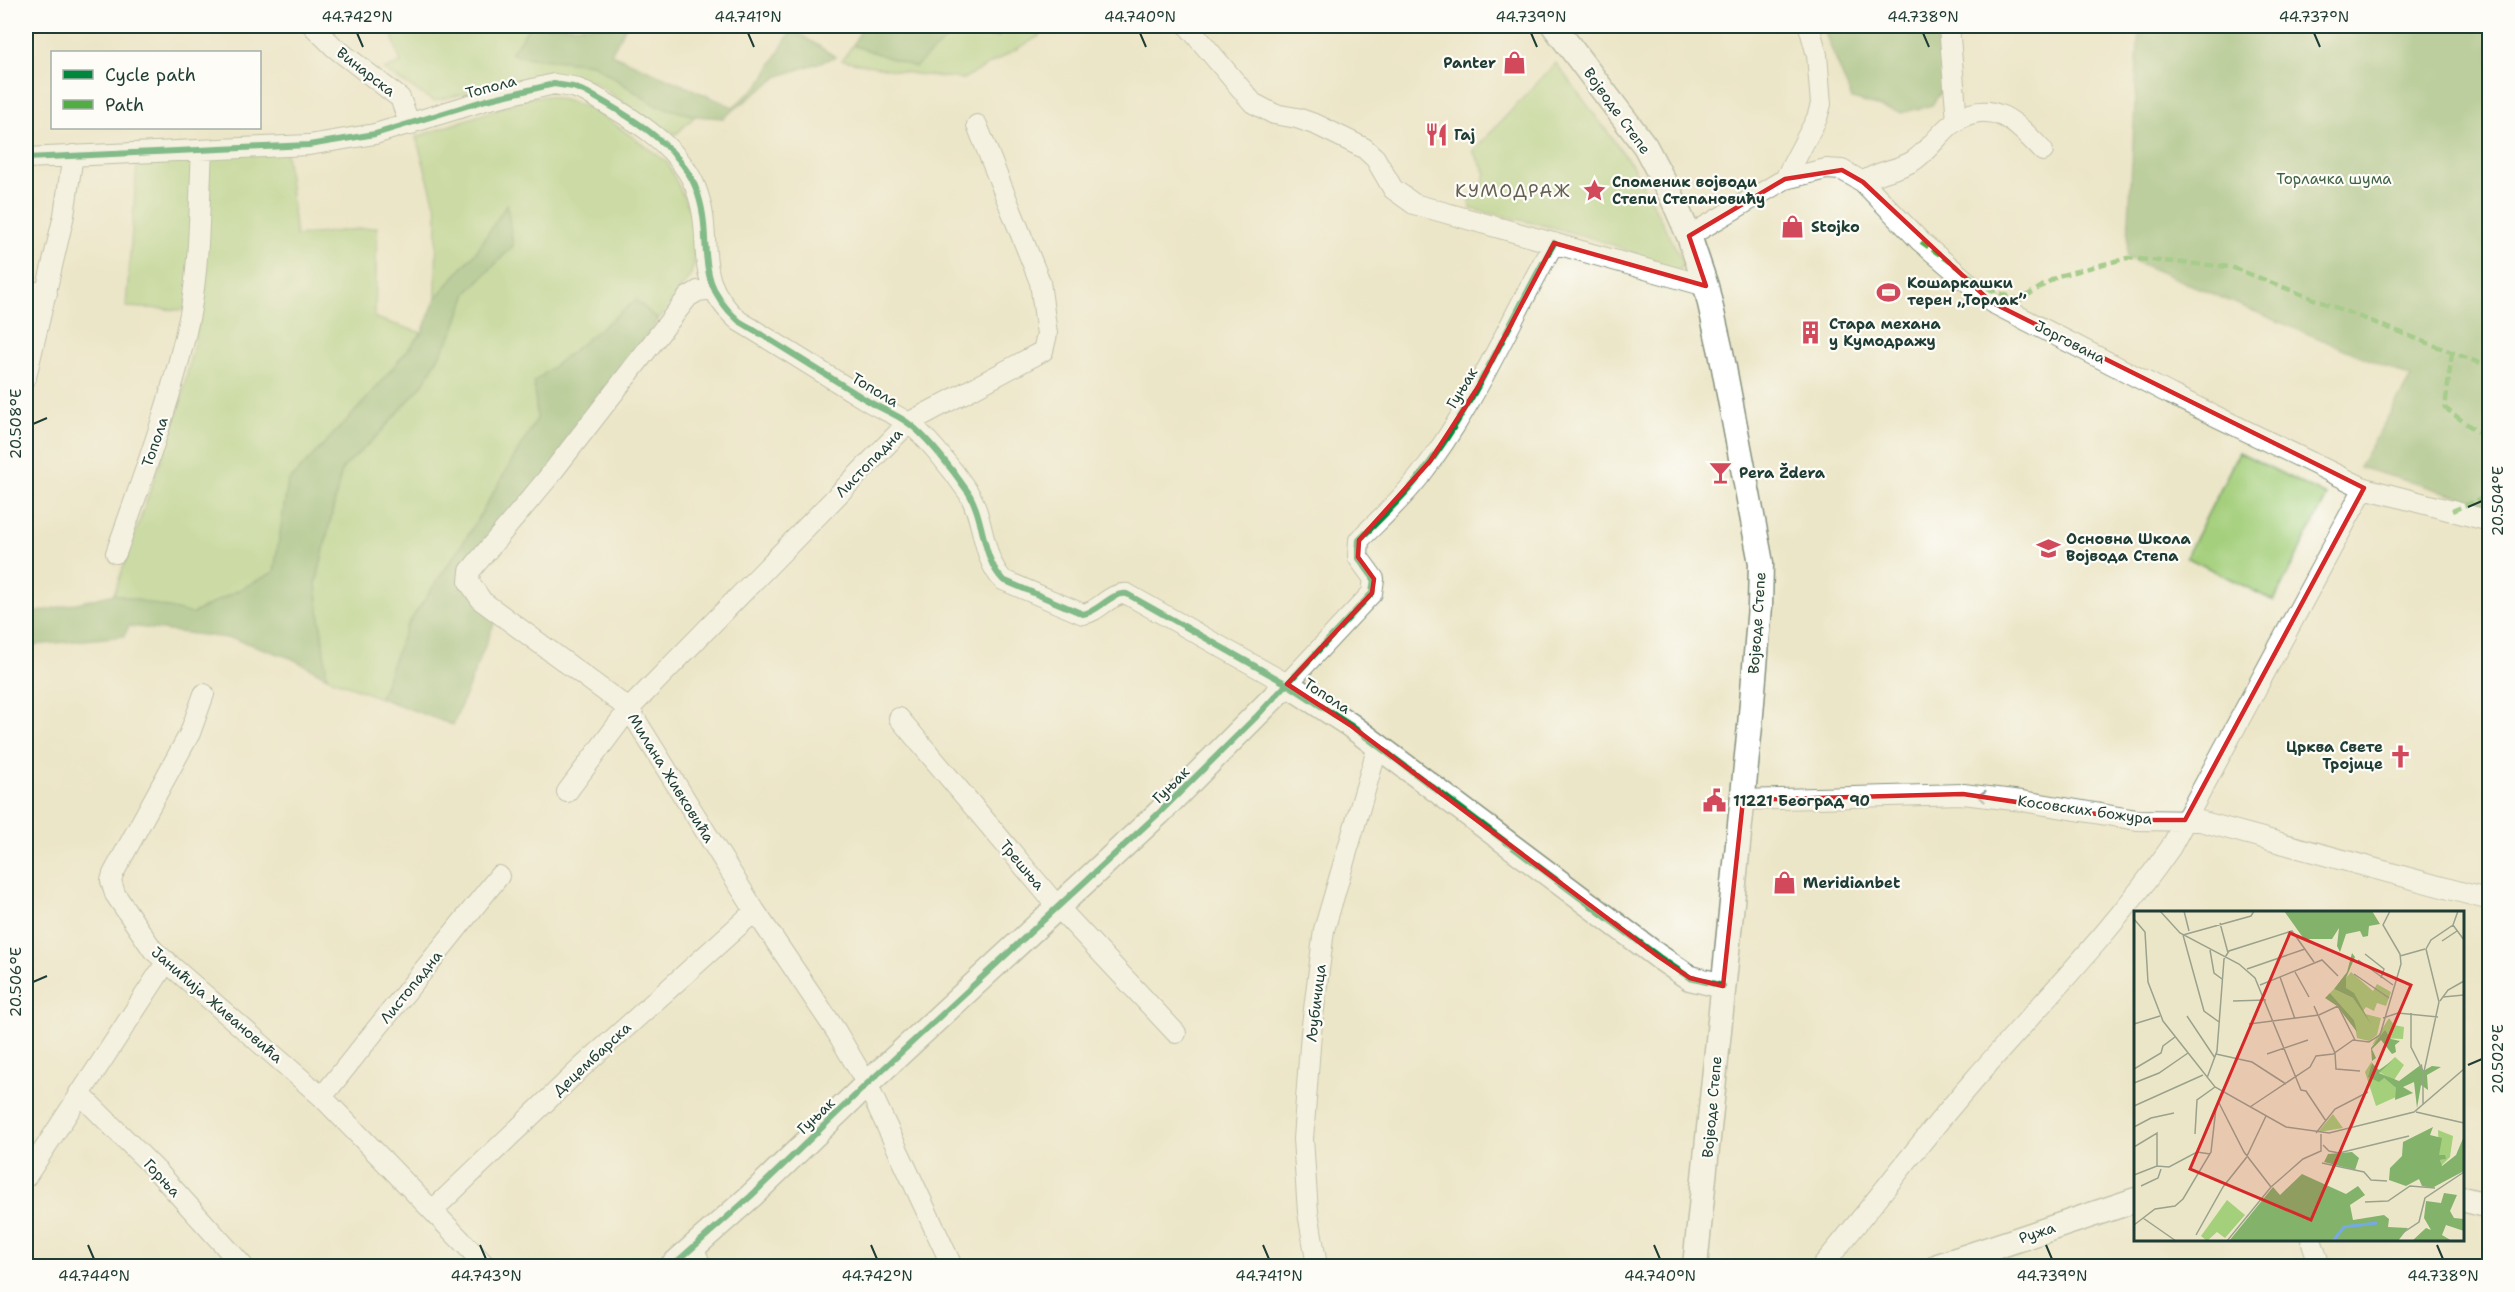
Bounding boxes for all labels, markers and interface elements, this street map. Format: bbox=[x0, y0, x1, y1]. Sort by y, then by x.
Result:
text: 44.742°N bbox=[321, 7, 393, 27]
text: 44.741°N bbox=[714, 7, 782, 27]
text: 44.740°N bbox=[1104, 7, 1176, 27]
text: 44.739°N bbox=[1495, 7, 1567, 27]
text: 44.738°N bbox=[1887, 7, 1959, 27]
text: 44.737°N bbox=[2279, 7, 2349, 27]
street label: Винарска bbox=[332, 43, 400, 102]
shop icon: Panter bbox=[1501, 50, 1527, 76]
legend bbox=[51, 51, 261, 129]
place label: Panter bbox=[1443, 53, 1496, 73]
text: Cycle path bbox=[105, 63, 196, 87]
street label: Војводе Степе bbox=[1579, 64, 1655, 158]
street label: Топола bbox=[463, 70, 519, 103]
text: Path bbox=[105, 93, 144, 117]
restaurant icon: Гај bbox=[1423, 122, 1449, 148]
place label: Гај bbox=[1454, 125, 1475, 145]
park label: Торлачка шума bbox=[2276, 169, 2392, 189]
place label: Споменик војводи Степи Степановићу bbox=[1612, 172, 1765, 209]
place icon: Споменик војводи Степи Степановићу bbox=[1581, 178, 1607, 204]
district label: КУМОДРАЖ bbox=[1455, 179, 1571, 203]
shop icon: Stojko bbox=[1780, 214, 1806, 240]
place label: Stojko bbox=[1811, 217, 1860, 237]
place label: Кошаркашки терен „Торлак” bbox=[1907, 273, 2026, 310]
sports icon: Кошаркашки терен „Торлак” bbox=[1876, 279, 1902, 305]
place label: Стара механа у Кумодражу bbox=[1829, 314, 1942, 351]
street label: Јоргована bbox=[2031, 316, 2109, 369]
building icon: Стара механа у Кумодражу bbox=[1798, 320, 1824, 346]
street label: Гуњак bbox=[1442, 364, 1482, 412]
street label: Топола bbox=[848, 368, 903, 412]
text: 20.508°E bbox=[6, 389, 26, 459]
street label: Топола bbox=[137, 414, 173, 470]
street label: Листопадна bbox=[831, 424, 907, 502]
bar icon: Pera Ždera bbox=[1708, 460, 1734, 486]
place label: Pera Ždera bbox=[1739, 462, 1826, 483]
text: 20.504°E bbox=[2488, 466, 2508, 536]
place label: Основна Школа Војвода Степа bbox=[2066, 529, 2191, 566]
school or university icon: Основна Школа Војвода Степа bbox=[2035, 535, 2061, 561]
street label: Војводе Степе bbox=[1743, 571, 1771, 675]
street label: Топола bbox=[1300, 674, 1355, 719]
street label: Милана Живковића bbox=[623, 709, 719, 847]
place label: Црква Свете Тројице bbox=[2286, 737, 2383, 774]
church icon: Црква Свете Тројице bbox=[2388, 743, 2414, 769]
street label: Гуњак bbox=[1148, 762, 1194, 808]
public building icon: 11221 Београд 90 bbox=[1702, 788, 1728, 814]
one-way arrow bbox=[1977, 790, 1986, 803]
place label: 11221 Београд 90 bbox=[1733, 791, 1870, 811]
street label: Косовских божура bbox=[2016, 791, 2154, 829]
street label: Трешња bbox=[995, 836, 1049, 895]
shop icon: Meridianbet bbox=[1772, 870, 1798, 896]
place label: Meridianbet bbox=[1803, 873, 1900, 893]
inset map bbox=[2134, 911, 2464, 1241]
street label: Јанићија Живановића bbox=[147, 942, 288, 1068]
street label: Листопадна bbox=[375, 946, 447, 1028]
text: 20.506°E bbox=[6, 947, 26, 1017]
street label: Љубичица bbox=[1301, 962, 1331, 1043]
street label: Децембарска bbox=[549, 1017, 636, 1100]
text: 20.502°E bbox=[2488, 1024, 2508, 1094]
street label: Војводе Степе bbox=[1698, 1055, 1726, 1159]
street label: Гуњак bbox=[793, 1093, 839, 1139]
street label: Горња bbox=[139, 1154, 185, 1202]
street label: Ружа bbox=[2016, 1217, 2059, 1249]
text: 44.744°N bbox=[58, 1266, 130, 1286]
text: 44.743°N bbox=[450, 1266, 522, 1286]
text: 44.742°N bbox=[841, 1266, 913, 1286]
text: 44.741°N bbox=[1235, 1266, 1303, 1286]
text: 44.740°N bbox=[1624, 1266, 1696, 1286]
text: 44.739°N bbox=[2016, 1266, 2088, 1286]
text: 44.738°N bbox=[2407, 1266, 2479, 1286]

